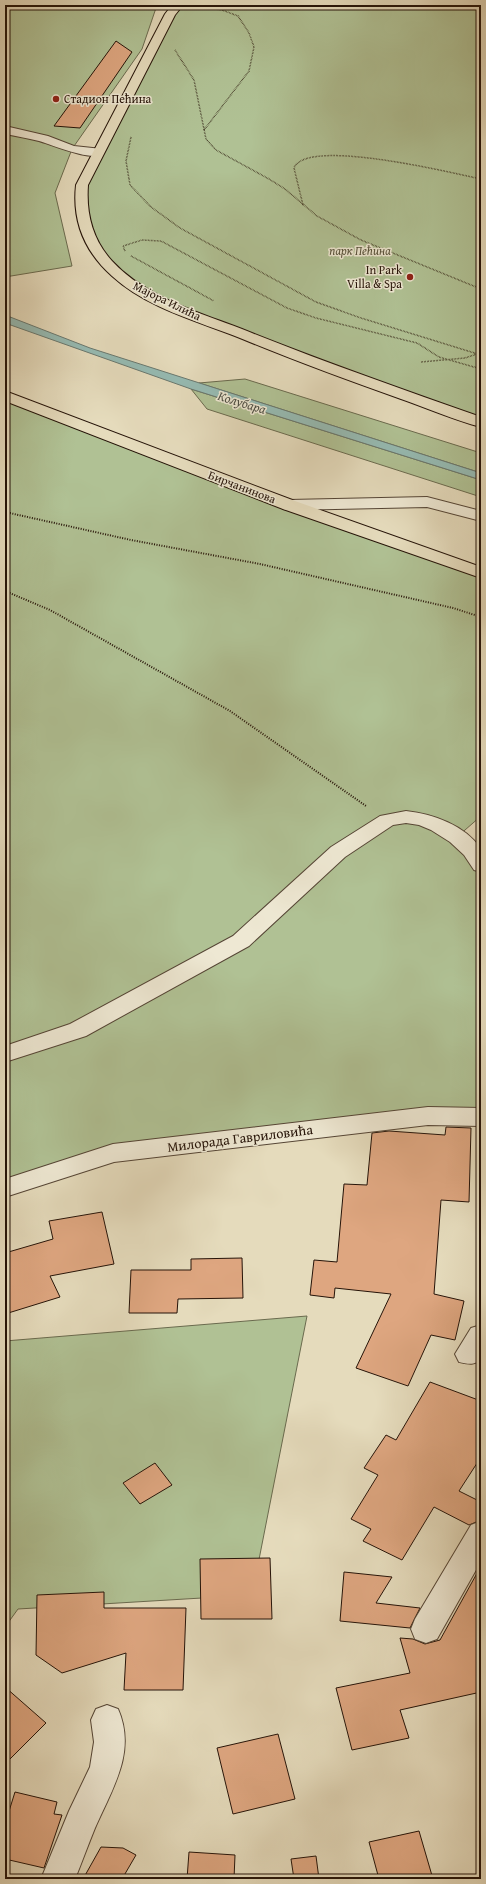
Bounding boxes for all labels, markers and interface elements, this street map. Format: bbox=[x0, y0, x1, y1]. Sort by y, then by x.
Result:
place label: Стадион Пећина bbox=[64, 90, 152, 107]
marker: Стадион Пећина bbox=[51, 94, 61, 104]
park label: парк Пећина bbox=[329, 242, 391, 259]
place label: In Park Villa & Spa bbox=[347, 261, 403, 292]
marker: In Park Villa & Spa bbox=[405, 272, 415, 282]
street label: Мајора Илића bbox=[130, 277, 204, 324]
water label: Колубара bbox=[216, 386, 268, 419]
street label: Бирчанинова bbox=[206, 466, 279, 507]
street label: Милорада Гавриловића bbox=[166, 1119, 314, 1157]

